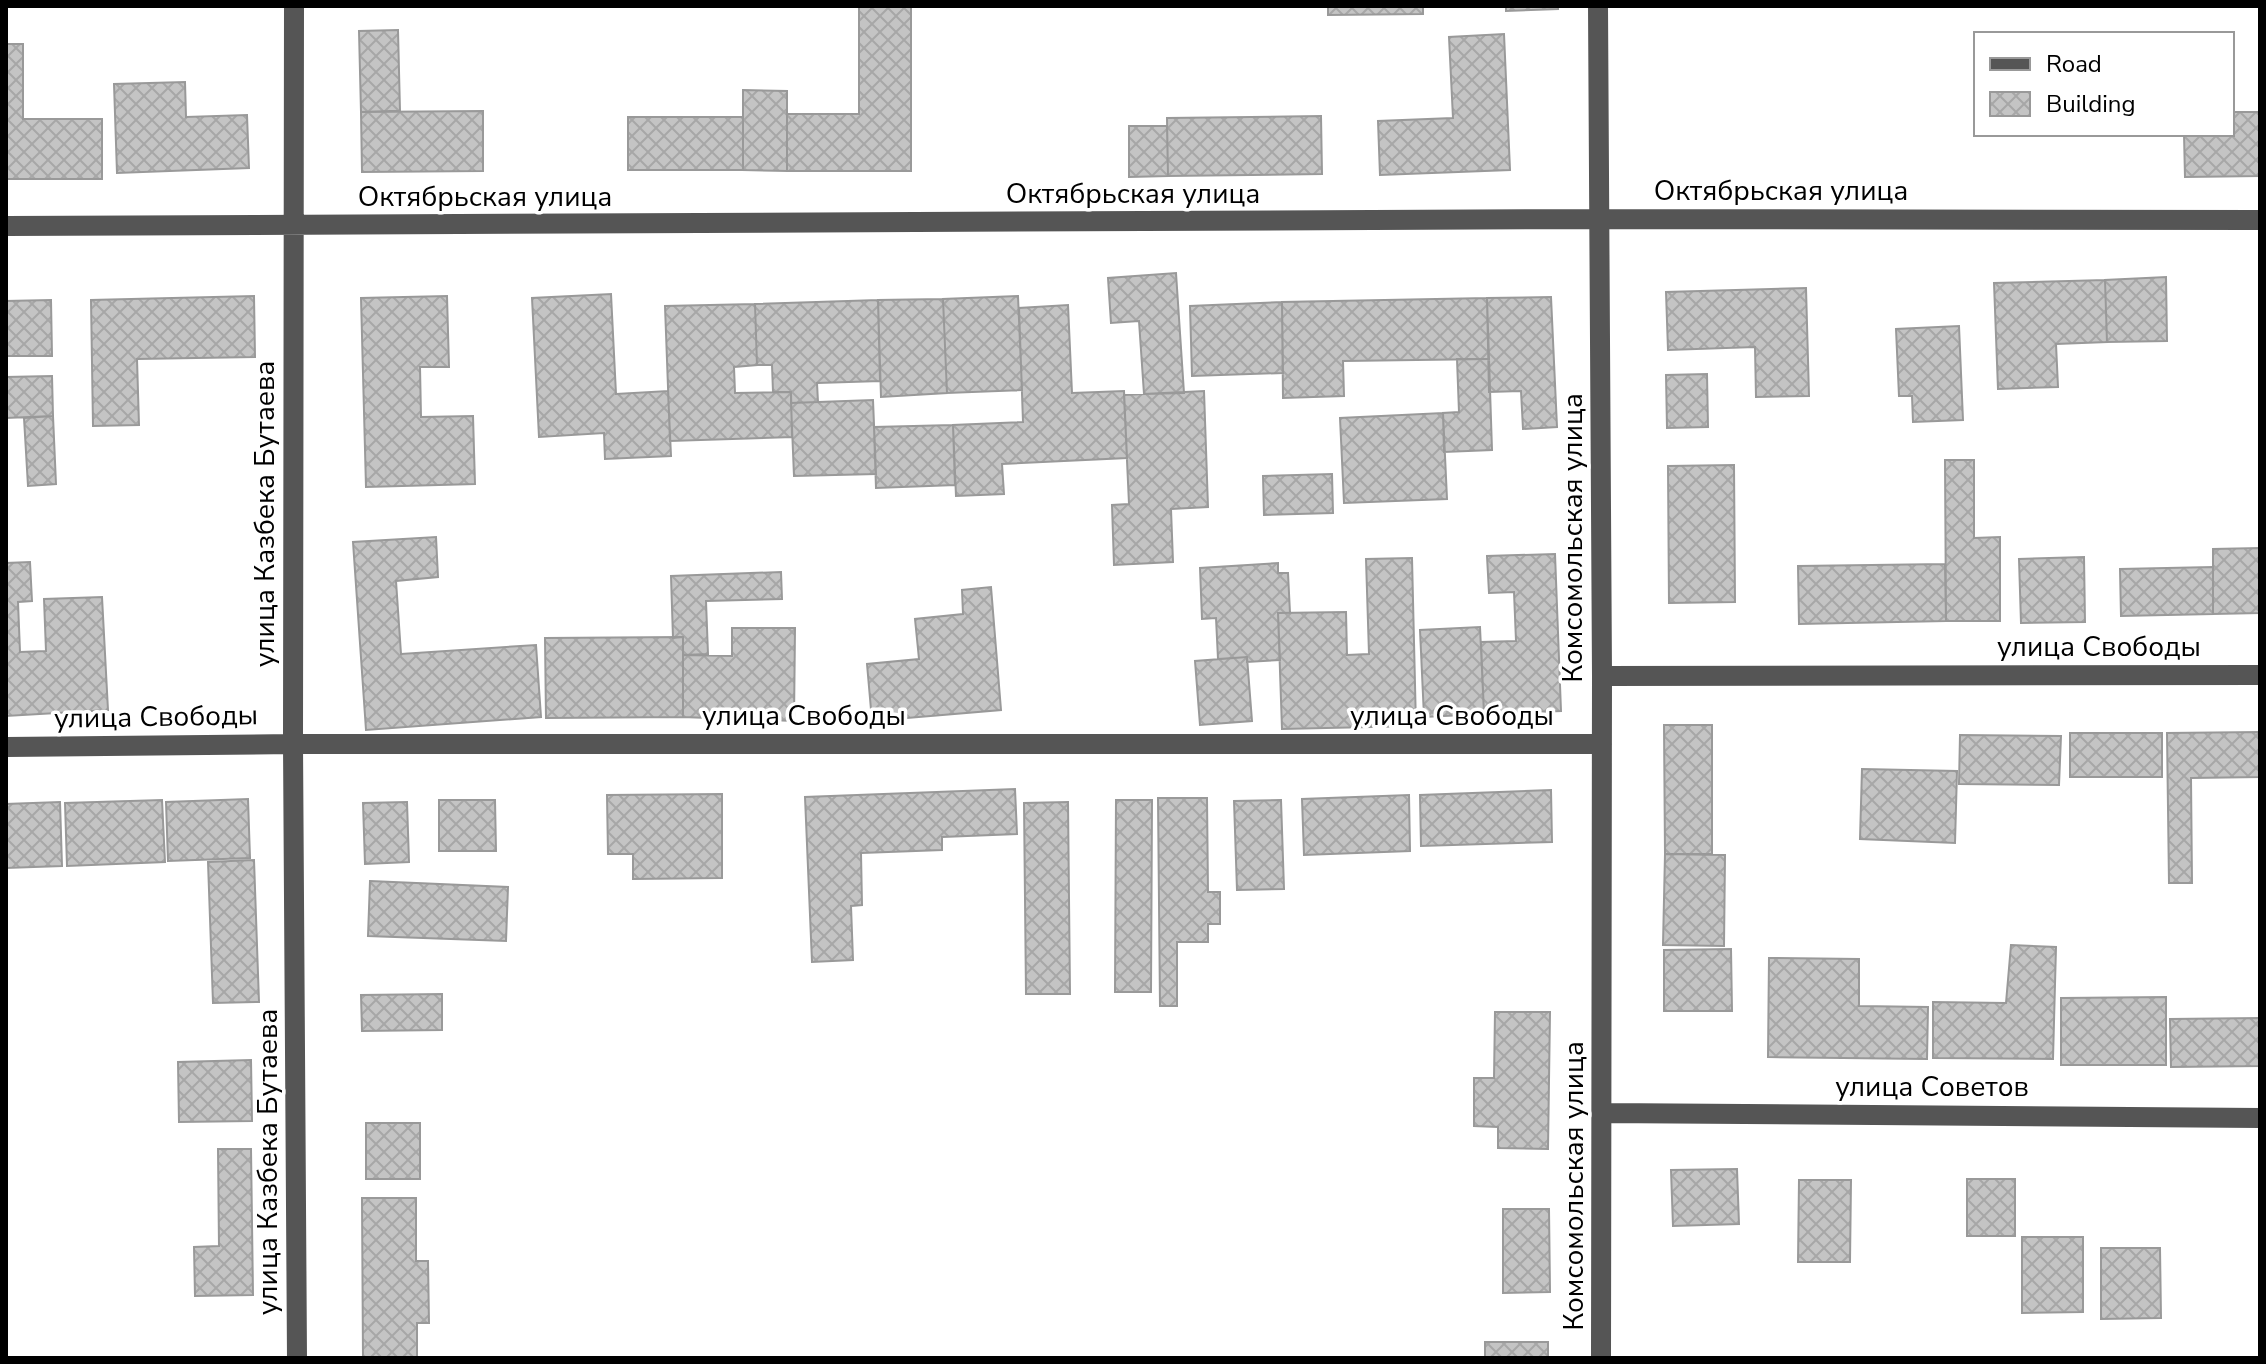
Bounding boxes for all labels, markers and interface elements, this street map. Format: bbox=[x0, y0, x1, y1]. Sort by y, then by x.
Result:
legend bbox=[1974, 32, 2234, 136]
text: Road bbox=[2046, 48, 2102, 80]
text: Building bbox=[2046, 88, 2136, 120]
street label: Октябрьская улица bbox=[1654, 172, 1908, 210]
street label: Октябрьская улица bbox=[1006, 175, 1260, 213]
street label: Октябрьская улица bbox=[358, 178, 612, 216]
street label: улица Казбека Бутаева bbox=[246, 361, 284, 667]
street label: Комсомольская улица bbox=[1554, 393, 1592, 683]
street label: улица Свободы bbox=[1997, 628, 2201, 666]
street label: улица Свободы bbox=[54, 696, 258, 738]
street label: улица Свободы bbox=[702, 697, 906, 735]
street label: улица Свободы bbox=[1350, 697, 1554, 735]
street label: улица Казбека Бутаева bbox=[249, 1009, 287, 1315]
street label: Комсомольская улица bbox=[1555, 1041, 1593, 1331]
street label: улица Советов bbox=[1835, 1068, 2029, 1106]

